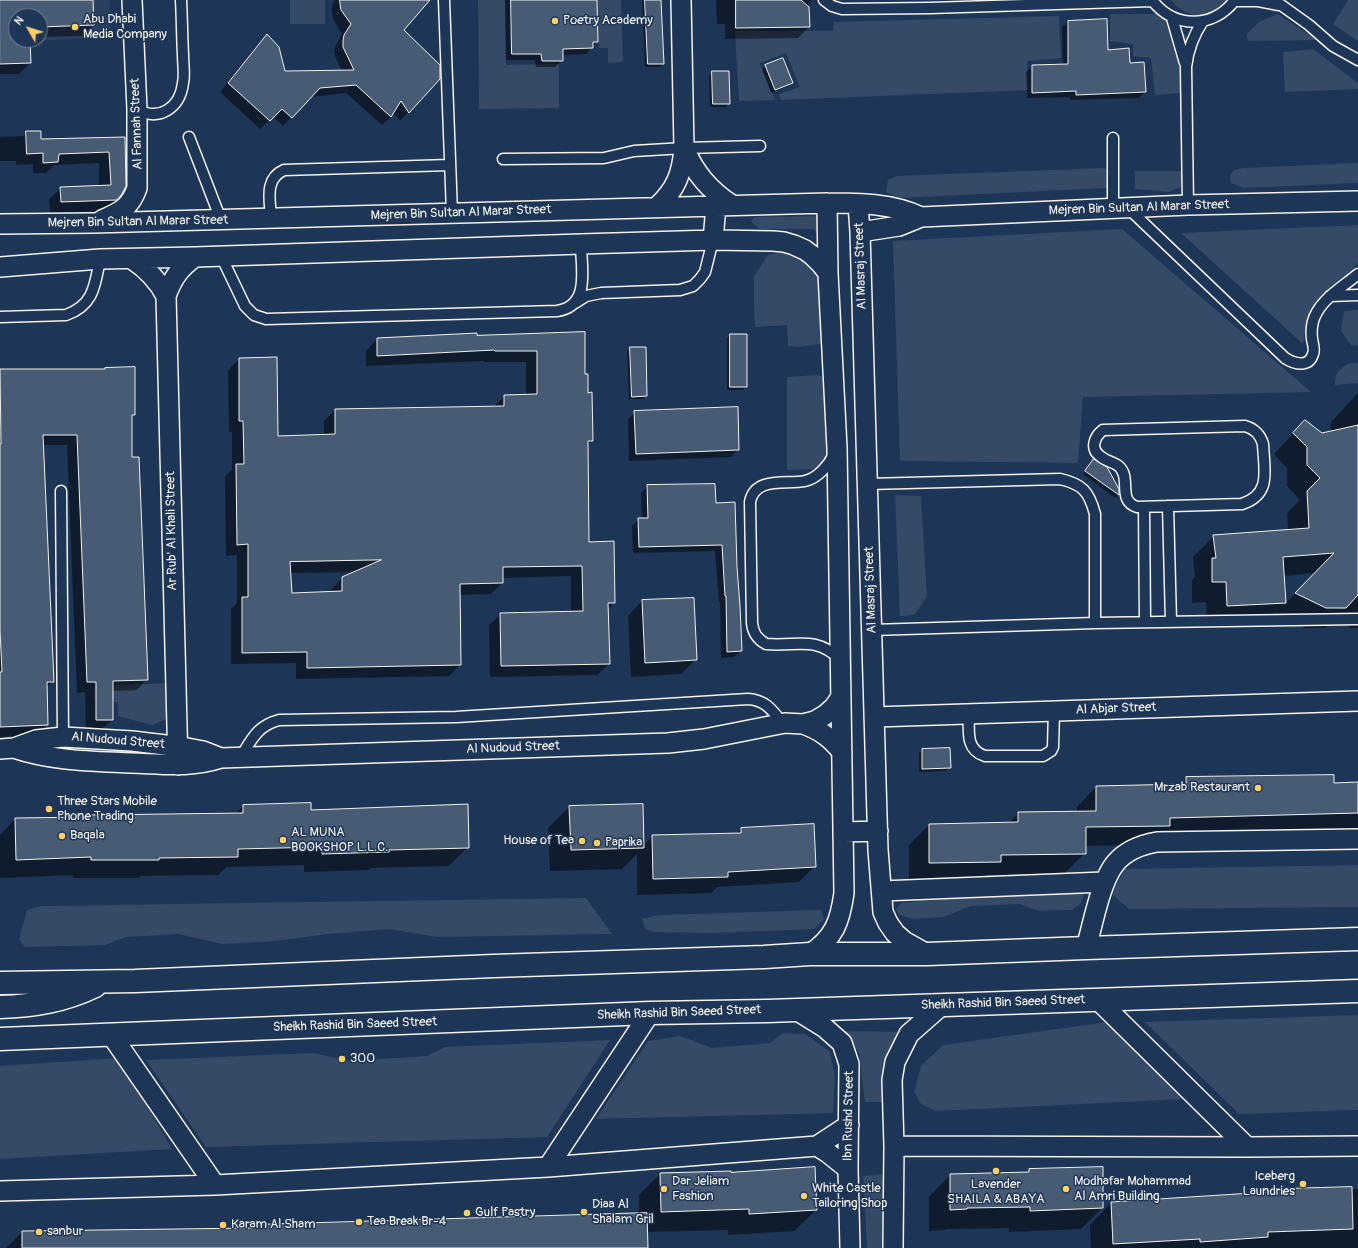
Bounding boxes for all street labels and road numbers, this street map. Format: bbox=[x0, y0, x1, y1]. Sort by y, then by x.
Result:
street label: Al Fannah Street bbox=[128, 78, 146, 170]
street label: Mejren Bin Sultan Al Marar Street bbox=[1048, 197, 1230, 219]
street label: Mejren Bin Sultan Al Marar Street bbox=[370, 202, 552, 224]
street label: Mejren Bin Sultan Al Marar Street bbox=[48, 213, 228, 231]
street label: Al Masraj Street bbox=[852, 222, 870, 310]
street label: Ar Rub' Al Khali Street bbox=[163, 471, 181, 591]
street label: Al Masraj Street bbox=[862, 546, 880, 634]
street label: Al Abjar Street bbox=[1075, 700, 1157, 718]
street label: Al Nudoud Street bbox=[71, 729, 165, 753]
street label: Al Nudoud Street bbox=[466, 739, 560, 757]
street label: Sheikh Rashid Bin Saeed Street bbox=[921, 992, 1085, 1014]
street label: Sheikh Rashid Bin Saeed Street bbox=[597, 1002, 761, 1024]
street label: Sheikh Rashid Bin Saeed Street bbox=[273, 1014, 437, 1036]
street label: Ibn Rushd Street bbox=[840, 1071, 858, 1161]

